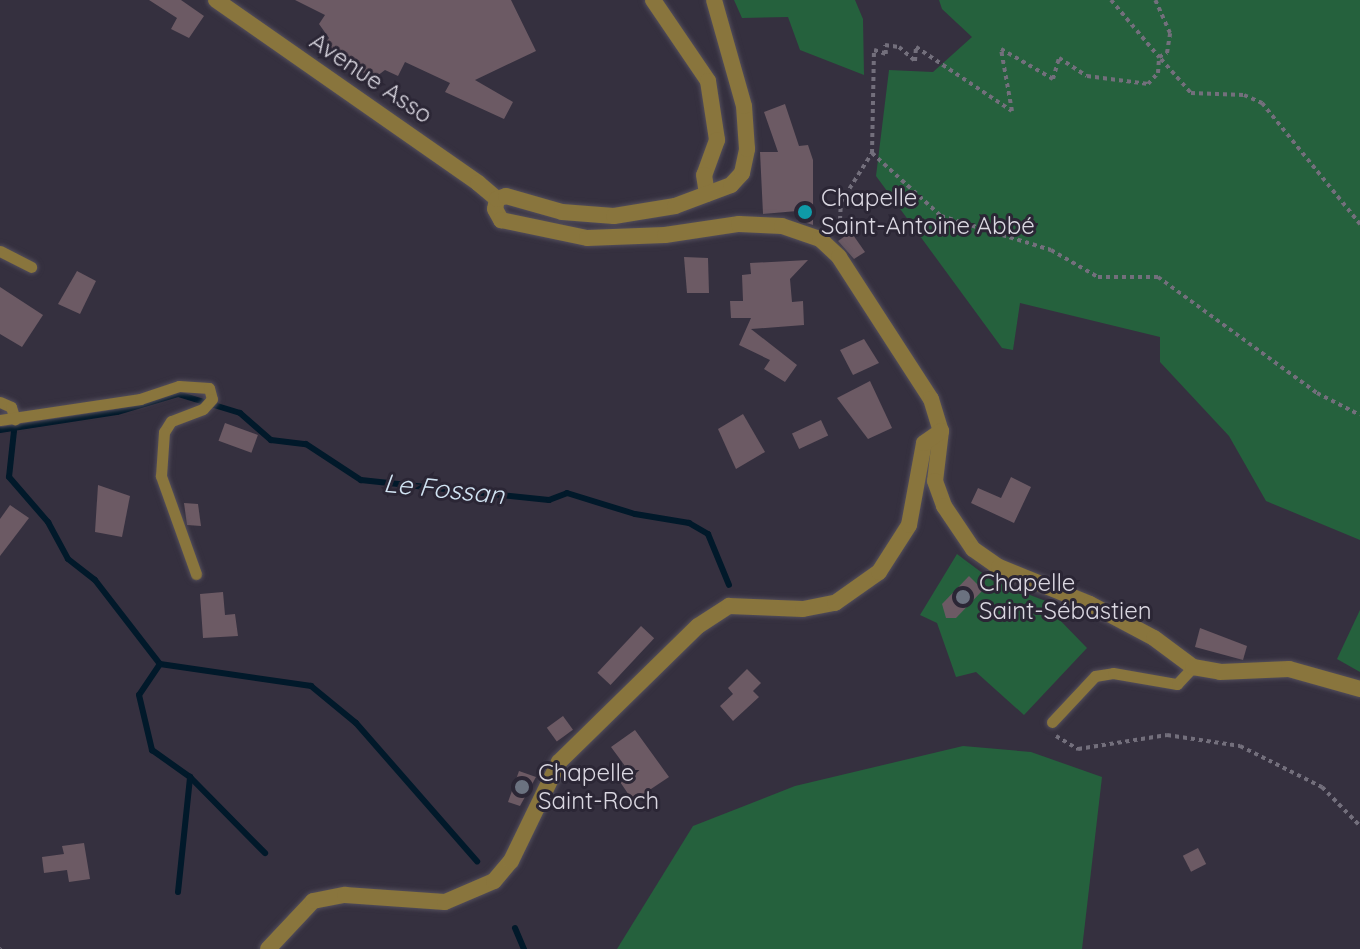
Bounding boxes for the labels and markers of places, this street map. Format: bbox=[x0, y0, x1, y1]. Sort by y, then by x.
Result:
place label: Chapelle Saint-Antoine Abbé bbox=[821, 184, 1035, 240]
marker: Chapelle Saint-Antoine Abbé bbox=[796, 203, 814, 221]
place label: Chapelle Saint-Sébastien bbox=[979, 569, 1152, 625]
marker: Chapelle Saint-Sébastien bbox=[954, 588, 972, 606]
place label: Chapelle Saint-Roch bbox=[538, 759, 659, 815]
marker: Chapelle Saint-Roch bbox=[513, 778, 531, 796]

